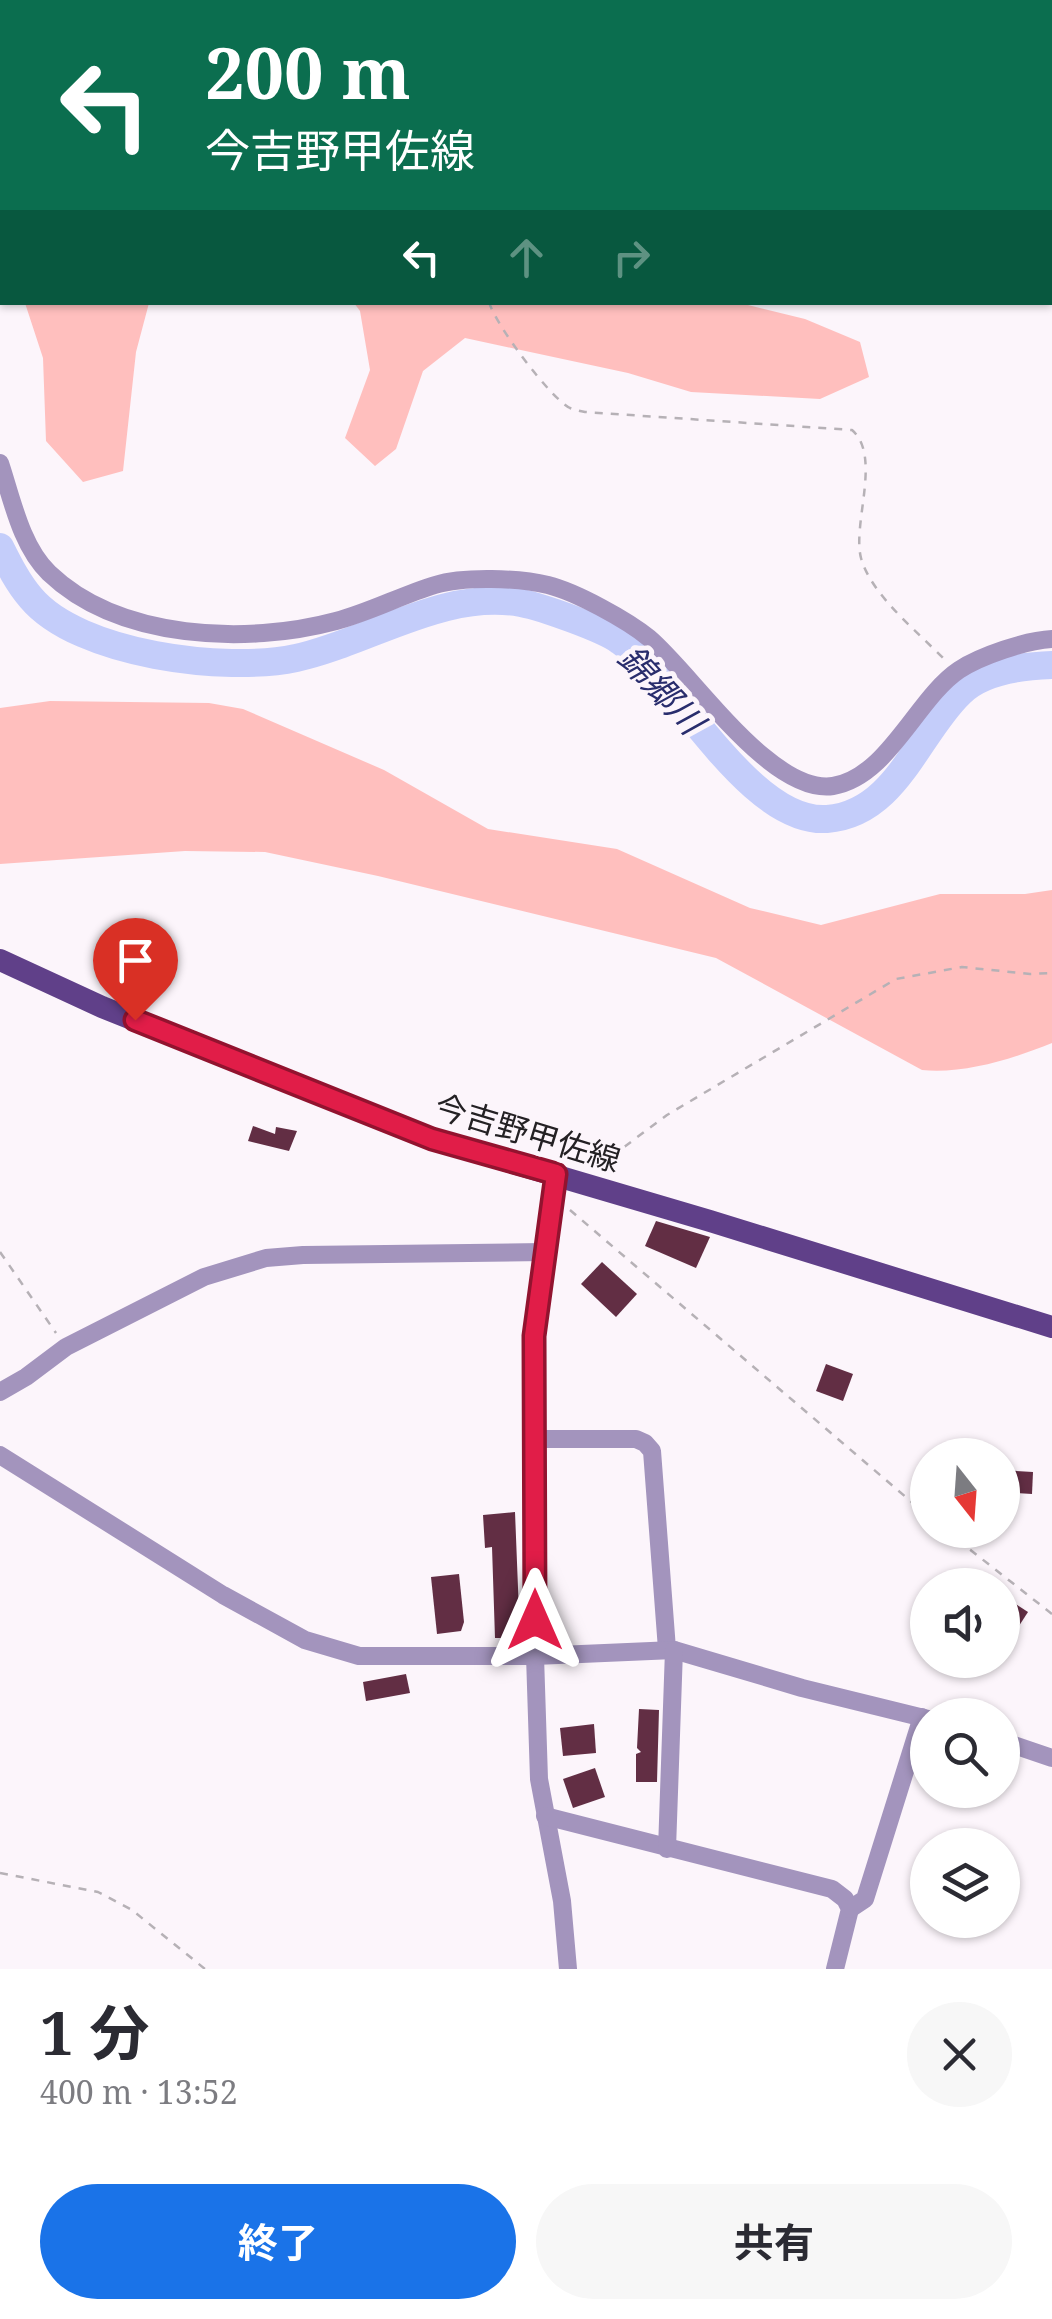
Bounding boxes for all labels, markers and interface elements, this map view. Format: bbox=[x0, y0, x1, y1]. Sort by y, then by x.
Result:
text: 200 m bbox=[205, 24, 411, 120]
icon: left bbox=[40, 40, 170, 170]
text: 今吉野甲佐線 bbox=[205, 119, 475, 180]
icon: left bbox=[394, 230, 449, 285]
icon: ahead bbox=[499, 230, 554, 285]
icon: right bbox=[604, 230, 659, 285]
water label: 錦郷川 bbox=[609, 635, 718, 746]
pin bbox=[93, 918, 178, 1021]
icon: arrive bbox=[108, 933, 163, 988]
street label: 今吉野甲佐線 bbox=[430, 1083, 626, 1181]
north arrow bbox=[910, 1438, 1020, 1548]
map controls bbox=[910, 1438, 1020, 1938]
position arrow bbox=[483, 1568, 587, 1672]
button: sound bbox=[910, 1568, 1020, 1678]
button: search bbox=[910, 1698, 1020, 1808]
button: layers bbox=[910, 1828, 1020, 1938]
text: 1 分 bbox=[40, 1991, 150, 2073]
button: close bbox=[907, 2002, 1012, 2107]
text: 400 m · 13:52 bbox=[40, 2070, 238, 2113]
button: 終了 bbox=[40, 2184, 516, 2299]
button: 共有 bbox=[536, 2184, 1012, 2299]

